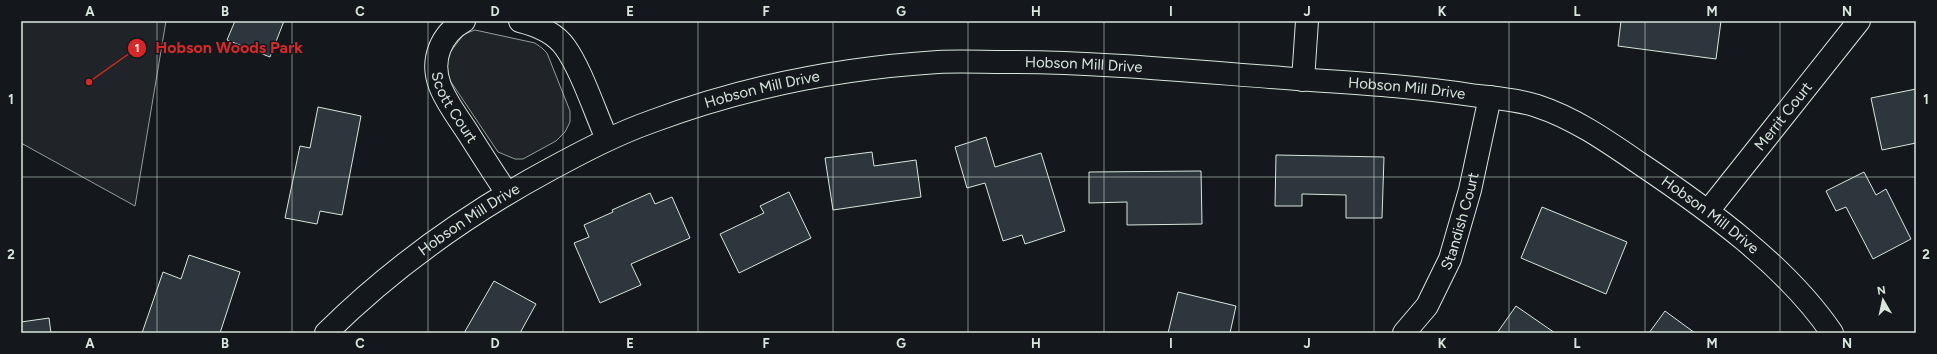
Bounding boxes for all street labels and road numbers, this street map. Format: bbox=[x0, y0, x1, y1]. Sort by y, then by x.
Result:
street label: Hobson Mill Drive bbox=[1025, 53, 1143, 76]
street label: Hobson Mill Drive bbox=[702, 67, 821, 112]
street label: Scott Court bbox=[428, 70, 481, 147]
street label: Hobson Mill Drive bbox=[1347, 73, 1467, 103]
street label: Merrit Court bbox=[1751, 78, 1816, 154]
street label: Standish Court bbox=[1437, 170, 1483, 273]
street label: Hobson Mill Drive bbox=[1658, 172, 1763, 258]
street label: Hobson Mill Drive bbox=[415, 179, 523, 259]

